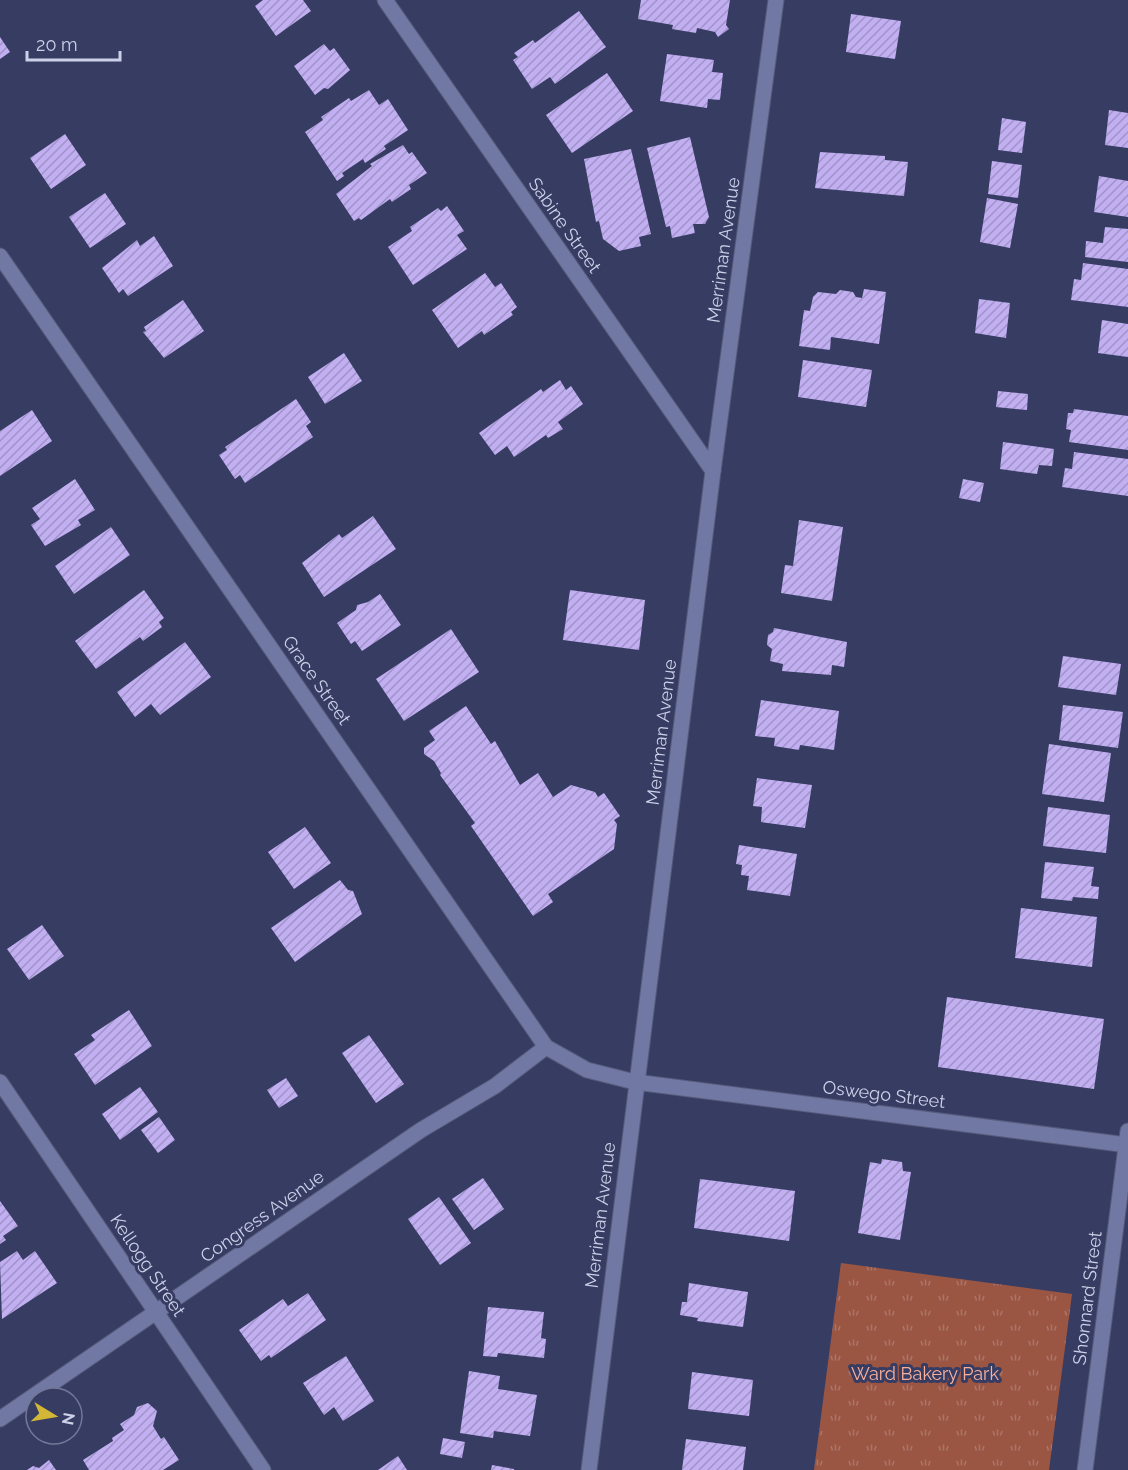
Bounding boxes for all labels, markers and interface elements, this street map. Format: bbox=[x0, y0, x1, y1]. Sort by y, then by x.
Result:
scale bar bbox=[27, 24, 120, 62]
text: 20 m bbox=[36, 34, 78, 55]
street label: Sabine Street bbox=[524, 173, 606, 277]
street label: Merriman Avenue bbox=[702, 175, 744, 324]
street label: Grace Street bbox=[279, 631, 355, 729]
street label: Merriman Avenue bbox=[642, 657, 680, 806]
street label: Oswego Street bbox=[822, 1076, 946, 1112]
street label: Merriman Avenue bbox=[581, 1140, 619, 1289]
street label: Congress Avenue bbox=[196, 1165, 328, 1266]
street label: Kellogg Street bbox=[106, 1210, 190, 1320]
street label: Shonnard Street bbox=[1068, 1230, 1106, 1366]
park label: Ward Bakery Park bbox=[851, 1363, 999, 1384]
north arrow bbox=[24, 1386, 84, 1446]
text: N bbox=[58, 1411, 79, 1427]

